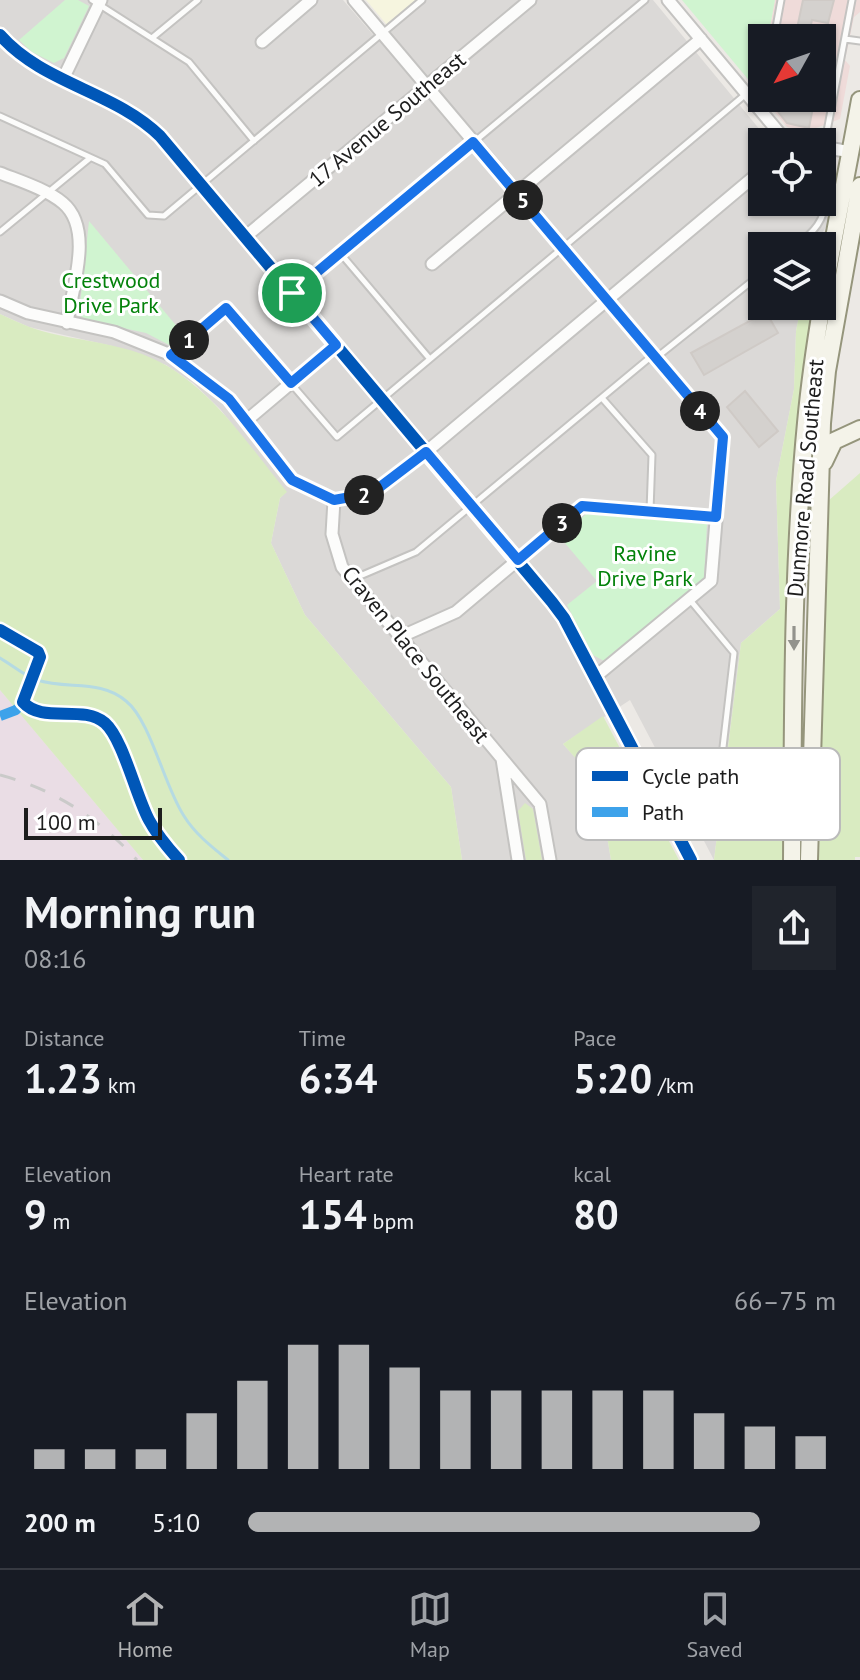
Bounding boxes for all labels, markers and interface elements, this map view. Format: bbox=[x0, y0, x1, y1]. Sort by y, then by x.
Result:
north arrow bbox=[748, 24, 836, 112]
map controls bbox=[748, 24, 836, 320]
street label: 17 Avenue Southeast bbox=[303, 45, 472, 193]
button: locate bbox=[748, 128, 836, 216]
pin: 5 bbox=[503, 180, 543, 220]
text: 5 bbox=[517, 186, 529, 214]
button: layers bbox=[748, 232, 836, 320]
pin bbox=[258, 259, 326, 327]
park label: Crestwood Drive Park bbox=[62, 266, 160, 319]
icon: arrive bbox=[270, 271, 314, 315]
pin: 1 bbox=[169, 320, 209, 360]
text: 1 bbox=[183, 326, 195, 354]
street label: Dunmore Road Southeast bbox=[781, 357, 829, 598]
pin: 4 bbox=[680, 391, 720, 431]
text: 4 bbox=[694, 397, 706, 425]
pin: 2 bbox=[344, 475, 384, 515]
text: 2 bbox=[358, 481, 370, 509]
pin: 3 bbox=[542, 503, 582, 543]
text: 3 bbox=[556, 509, 568, 537]
park label: Ravine Drive Park bbox=[597, 539, 693, 592]
street label: Craven Place Southeast bbox=[336, 560, 496, 749]
one-way arrow bbox=[788, 626, 800, 651]
legend bbox=[576, 748, 840, 840]
text: Cycle path bbox=[642, 762, 739, 790]
text: Path bbox=[642, 798, 684, 826]
scale bar bbox=[24, 804, 162, 840]
text: 100 m bbox=[36, 808, 96, 836]
text: Morning run bbox=[24, 883, 256, 940]
button: share bbox=[752, 886, 836, 970]
text: 08:16 bbox=[24, 942, 86, 975]
text: Distance bbox=[24, 1024, 105, 1052]
text: Time bbox=[299, 1024, 346, 1052]
text: Pace bbox=[573, 1024, 616, 1052]
text: 1.23 bbox=[24, 1052, 102, 1104]
text: 6:34 bbox=[299, 1052, 377, 1104]
text: 5:20 bbox=[573, 1052, 652, 1104]
text: km bbox=[102, 1071, 136, 1099]
text: /km bbox=[652, 1071, 694, 1099]
text: Elevation bbox=[24, 1160, 112, 1188]
text: Heart rate bbox=[299, 1160, 394, 1188]
text: kcal bbox=[573, 1160, 611, 1188]
text: 9 bbox=[24, 1188, 47, 1240]
text: 154 bbox=[299, 1188, 367, 1240]
text: 80 bbox=[573, 1188, 619, 1240]
text: m bbox=[47, 1207, 70, 1235]
text: bpm bbox=[367, 1207, 414, 1235]
text: Elevation bbox=[24, 1284, 128, 1317]
text: 66–75 m bbox=[734, 1284, 836, 1317]
text: 200 m bbox=[24, 1506, 96, 1539]
text: 5:10 bbox=[152, 1506, 200, 1539]
tab: Home bbox=[117, 1587, 173, 1663]
tab: Map bbox=[408, 1587, 452, 1663]
tab: Saved bbox=[687, 1587, 743, 1663]

